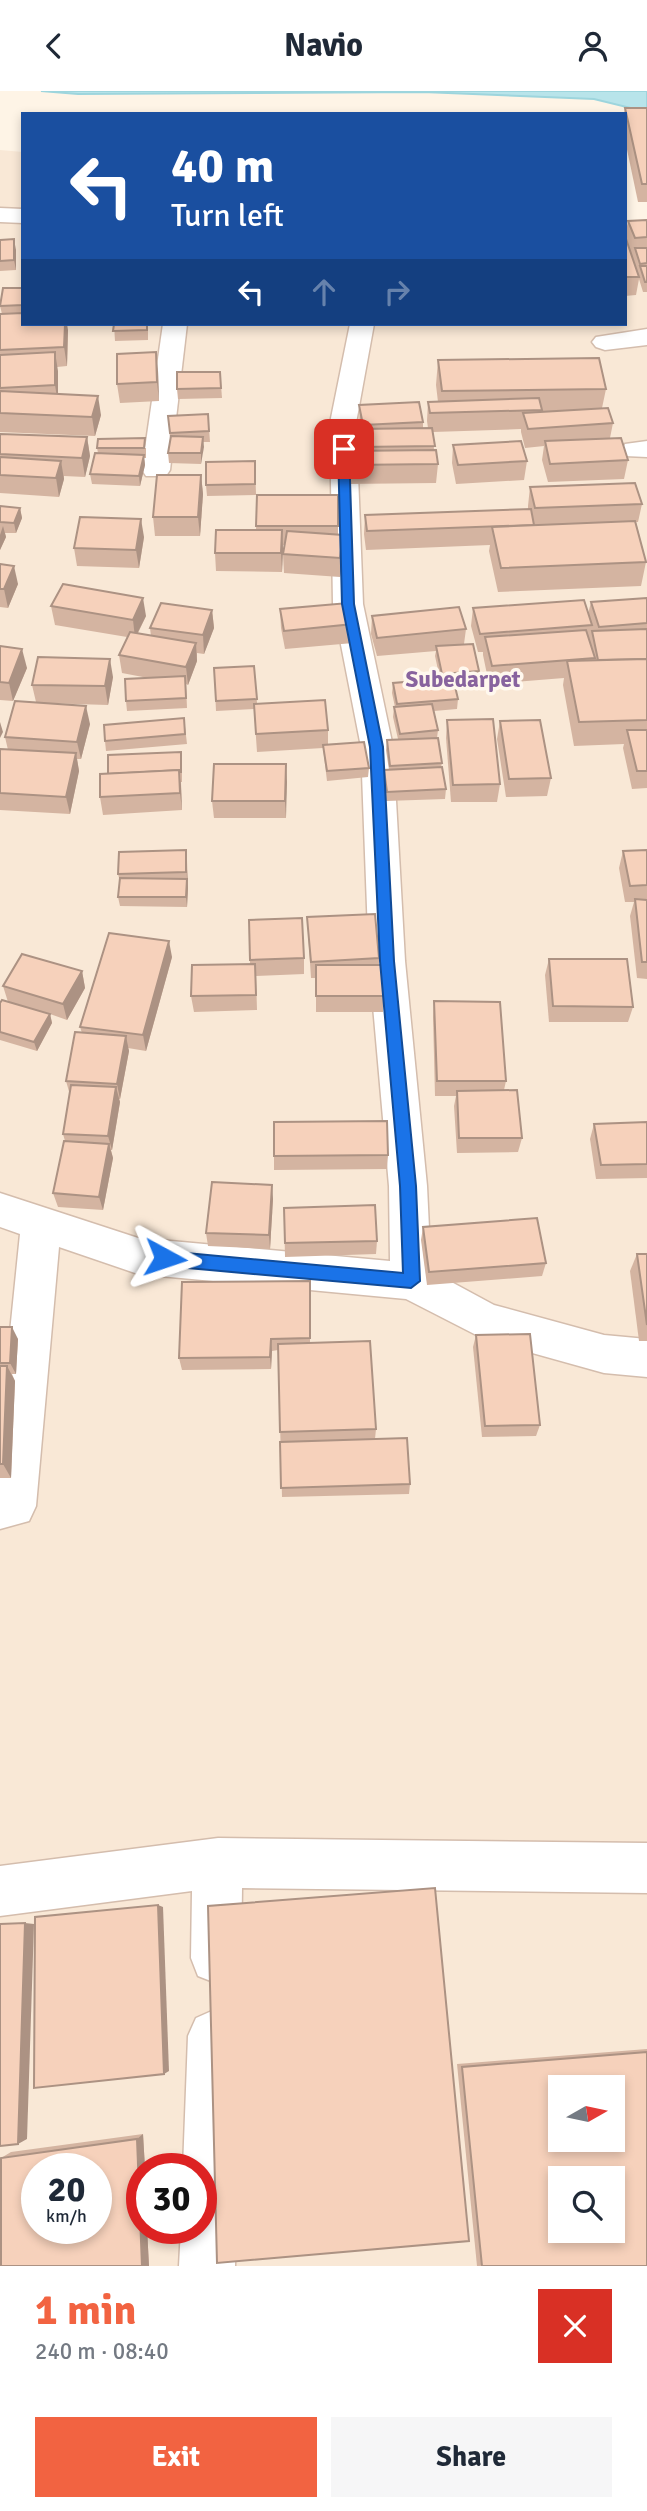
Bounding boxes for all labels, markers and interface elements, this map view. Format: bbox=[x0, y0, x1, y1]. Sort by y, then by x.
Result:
text: Navio bbox=[284, 26, 363, 65]
icon: back bbox=[35, 27, 73, 65]
icon: person bbox=[574, 27, 612, 65]
text: 40 m bbox=[171, 136, 274, 196]
icon: left bbox=[56, 140, 147, 231]
text: Turn left bbox=[171, 196, 284, 235]
icon: left bbox=[232, 273, 270, 311]
icon: ahead bbox=[305, 273, 343, 311]
icon: right bbox=[378, 273, 416, 311]
pin bbox=[314, 419, 374, 479]
icon: arrive bbox=[325, 430, 363, 468]
district label: Subedarpet bbox=[406, 665, 521, 694]
position arrow bbox=[128, 1221, 202, 1295]
north arrow bbox=[548, 2075, 625, 2153]
map controls bbox=[548, 2075, 625, 2243]
speed limit sign: 30 bbox=[126, 2153, 217, 2244]
button: search bbox=[548, 2166, 625, 2243]
text: 20 bbox=[48, 2168, 85, 2211]
text: km/h bbox=[46, 2205, 87, 2227]
text: 1 min bbox=[35, 2285, 136, 2336]
button: close bbox=[538, 2289, 612, 2363]
text: 240 m · 08:40 bbox=[35, 2337, 169, 2366]
button: Exit bbox=[35, 2417, 317, 2497]
button: Share bbox=[331, 2417, 612, 2497]

